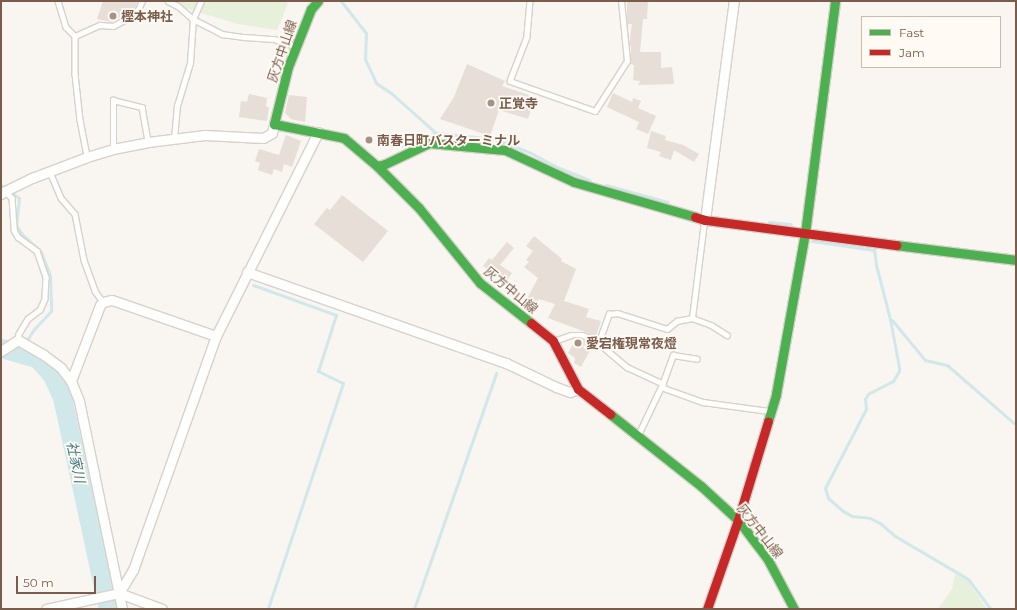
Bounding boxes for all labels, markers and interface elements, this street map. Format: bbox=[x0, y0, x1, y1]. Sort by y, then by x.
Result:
place label: 樫本神社 bbox=[121, 8, 173, 24]
marker: 樫本神社 bbox=[108, 11, 118, 21]
legend bbox=[861, 16, 1001, 68]
street label: 灰方中山線 bbox=[264, 18, 300, 84]
text: Fast bbox=[899, 25, 924, 40]
text: Jam bbox=[899, 45, 925, 60]
place label: 正覚寺 bbox=[499, 95, 538, 111]
marker: 正覚寺 bbox=[486, 98, 496, 108]
place label: 南春日町バスターミナル bbox=[377, 132, 520, 148]
marker: 南春日町バスターミナル bbox=[364, 135, 374, 145]
street label: 灰方中山線 bbox=[481, 263, 541, 317]
place label: 愛宕権現常夜燈 bbox=[586, 335, 677, 351]
marker: 愛宕権現常夜燈 bbox=[573, 338, 583, 348]
water label: 社家川 bbox=[63, 440, 89, 484]
street label: 灰方中山線 bbox=[734, 501, 786, 561]
scale bar bbox=[18, 568, 98, 594]
text: 50 m bbox=[23, 575, 54, 590]

